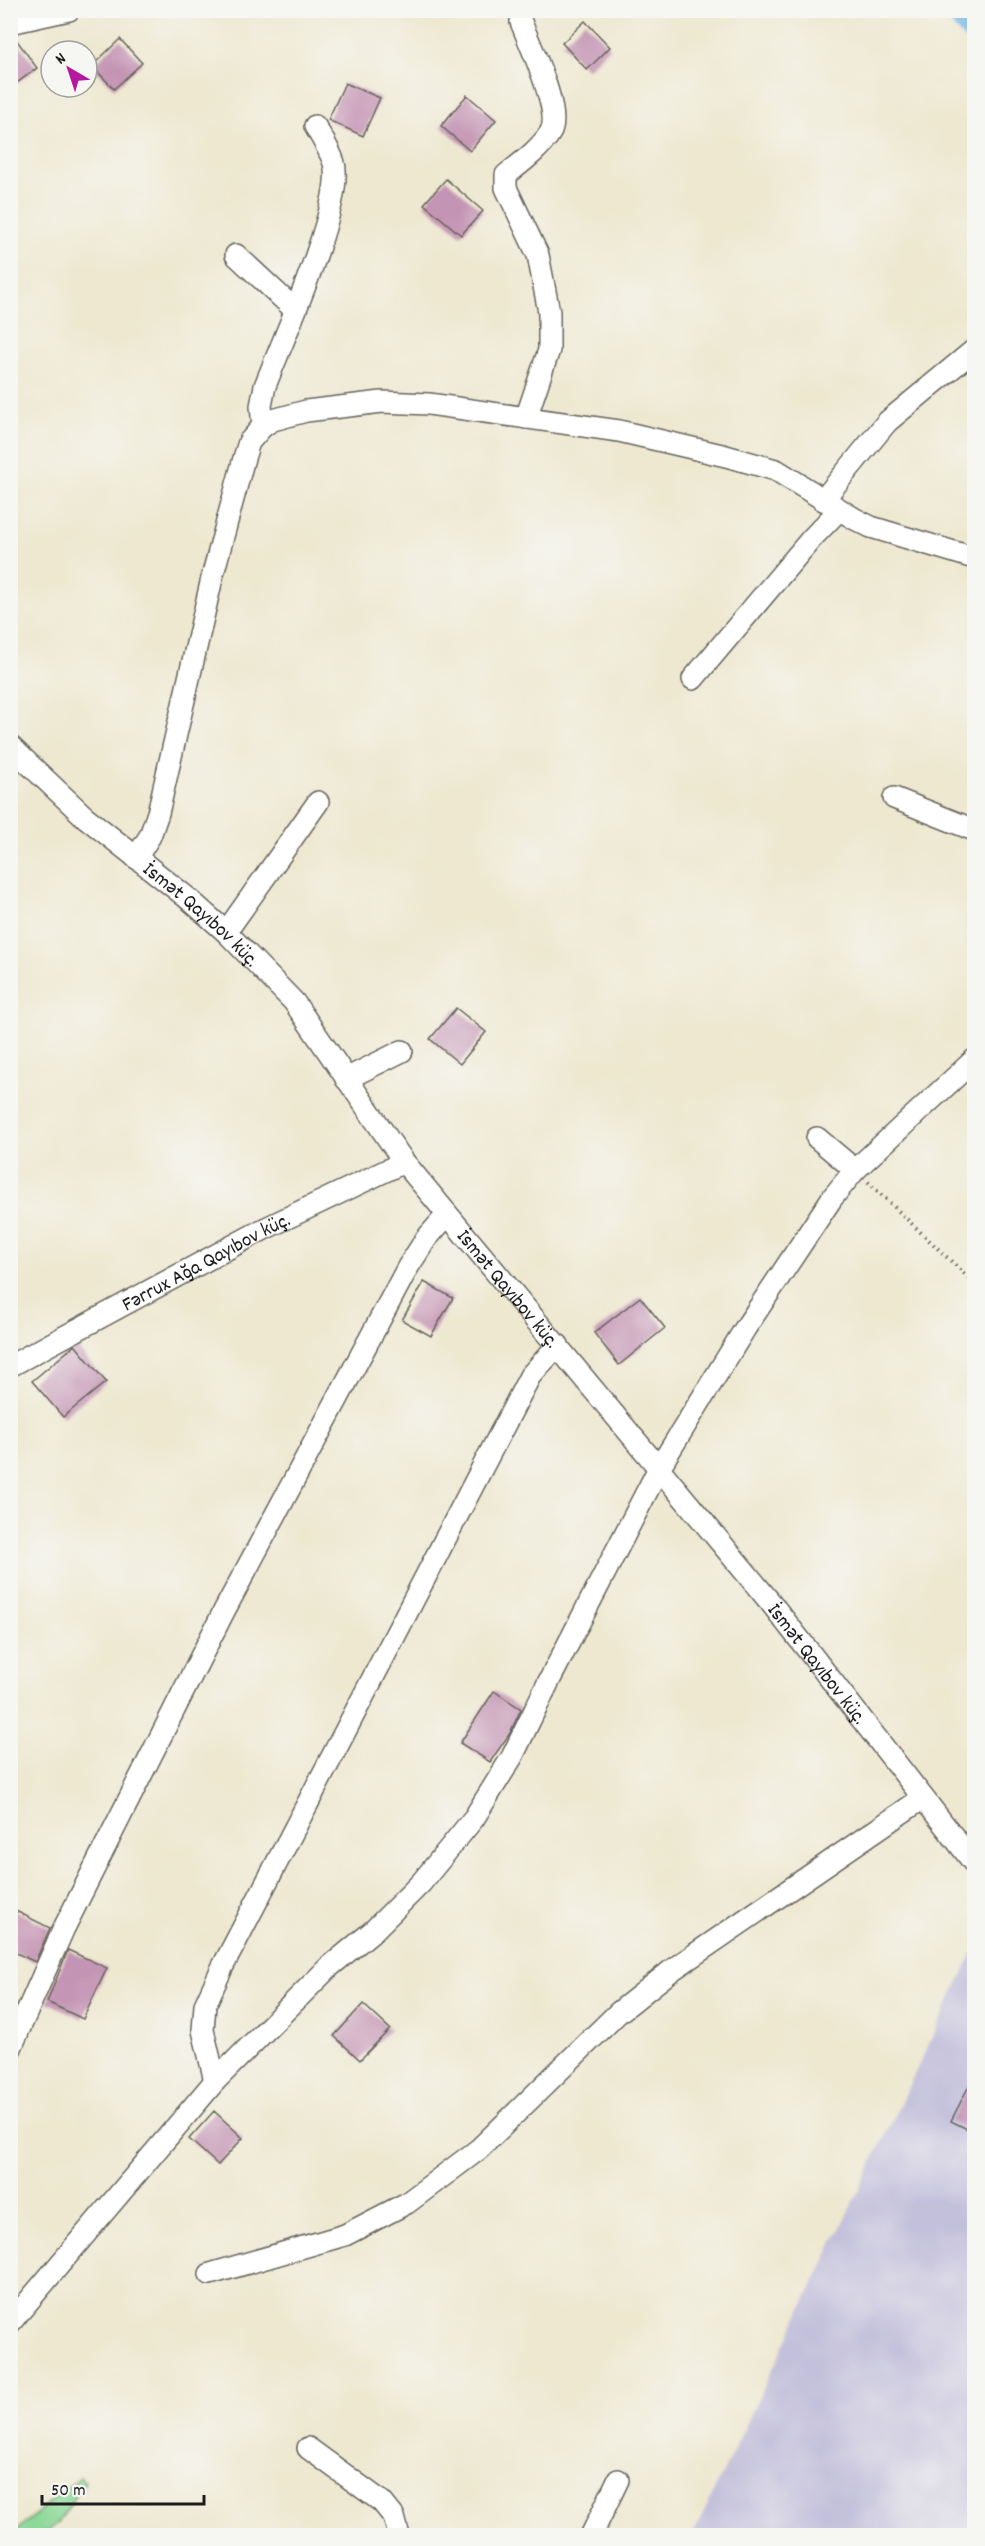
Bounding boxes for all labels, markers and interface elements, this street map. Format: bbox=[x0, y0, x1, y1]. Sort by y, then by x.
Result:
north arrow bbox=[39, 39, 99, 99]
text: N bbox=[51, 48, 72, 71]
street label: İsmət Qayıbov küç. bbox=[135, 856, 265, 975]
street label: Fərrux Ağa Qayıbov küç. bbox=[117, 1207, 296, 1321]
street label: İsmət Qayıbov küç. bbox=[448, 1224, 565, 1356]
street label: İsmət Qayıbov küç. bbox=[759, 1598, 873, 1732]
scale bar bbox=[42, 2468, 204, 2506]
text: 50 m bbox=[51, 2479, 86, 2504]

